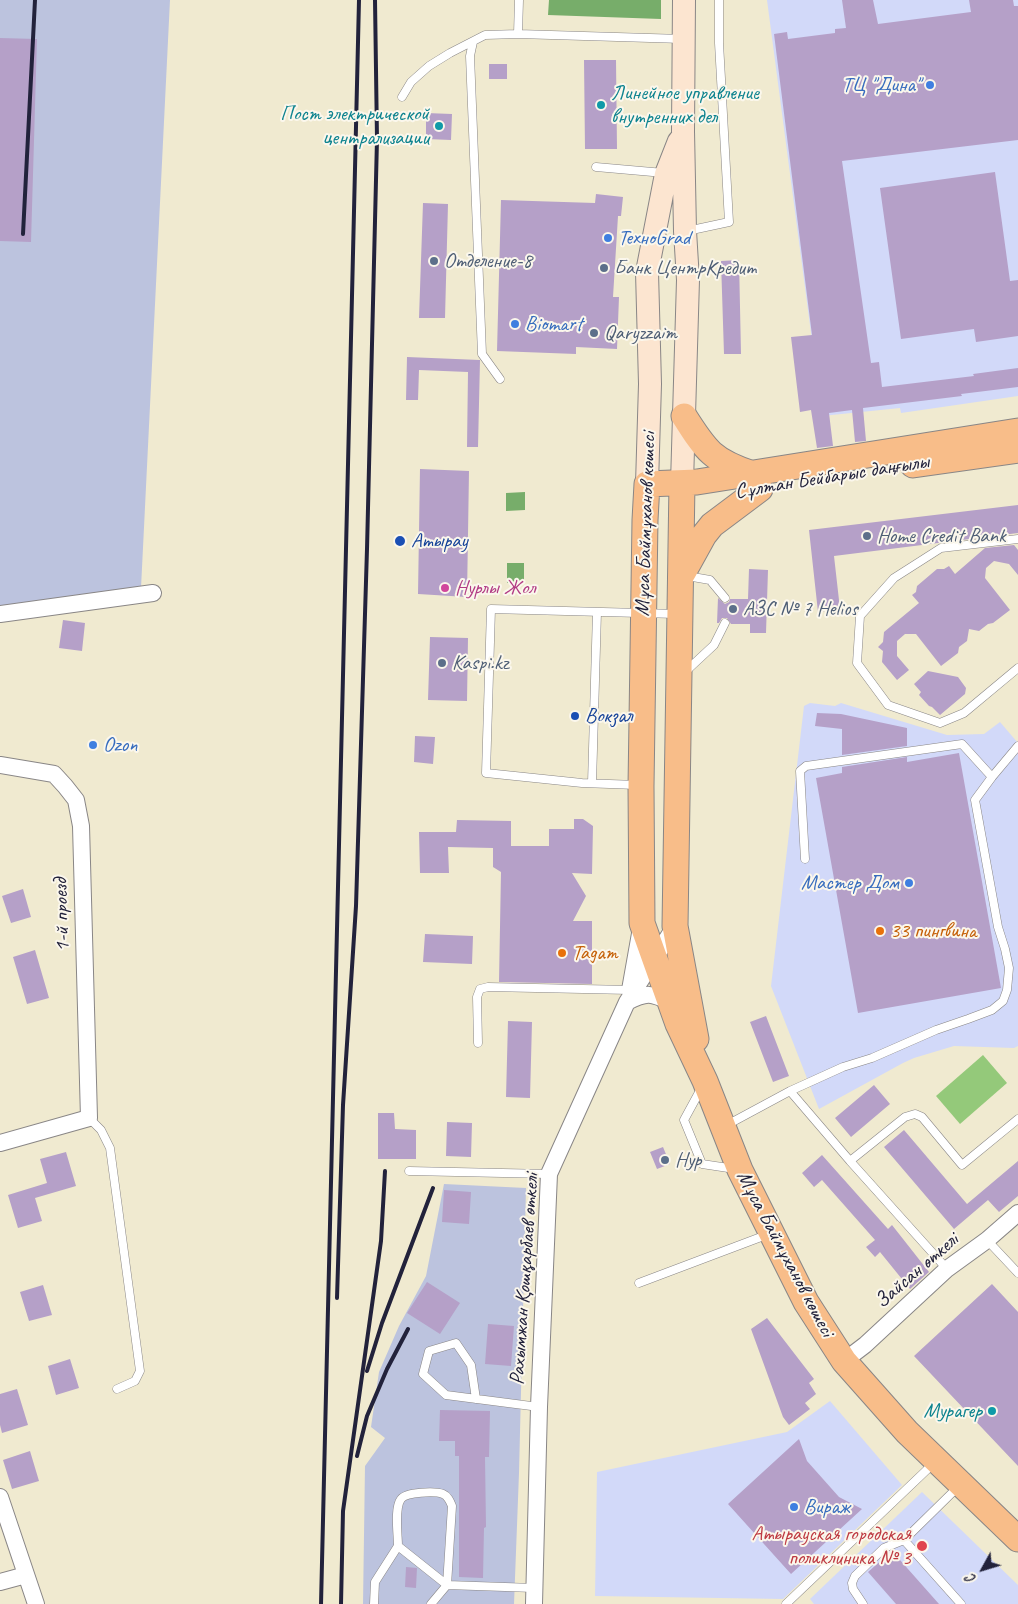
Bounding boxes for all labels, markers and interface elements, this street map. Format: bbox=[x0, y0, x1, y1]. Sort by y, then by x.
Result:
place label: ТЦ "Дина" bbox=[842, 72, 920, 98]
marker: ТЦ "Дина" bbox=[924, 79, 936, 91]
place label: Линейное управление внутренних дел bbox=[611, 80, 759, 130]
marker: Линейное управление внутренних дел bbox=[595, 99, 607, 111]
place label: Пост электрической централизации bbox=[280, 101, 429, 151]
marker: Пост электрической централизации bbox=[433, 120, 445, 132]
place label: ТехноGrad bbox=[618, 225, 690, 251]
marker: ТехноGrad bbox=[602, 232, 614, 244]
place label: Отделение-8 bbox=[444, 248, 532, 274]
marker: Отделение-8 bbox=[428, 255, 440, 267]
place label: Банк ЦентрКредит bbox=[614, 255, 756, 281]
marker: Банк ЦентрКредит bbox=[598, 262, 610, 274]
place label: Biomart bbox=[525, 311, 582, 337]
marker: Biomart bbox=[509, 318, 521, 330]
place label: Qaryzzaim bbox=[604, 320, 677, 346]
marker: Qaryzzaim bbox=[588, 327, 600, 339]
street label: Мұса Баймұханов көшесі bbox=[630, 431, 662, 617]
street label: Сұлтан Бейбарыс даңғылы bbox=[733, 449, 931, 505]
place label: Home Credit Bank bbox=[877, 523, 1006, 549]
place label: Атырау bbox=[411, 528, 468, 554]
marker: Home Credit Bank bbox=[861, 530, 873, 542]
marker: Атырау bbox=[393, 534, 407, 548]
place label: Нурлы Жол bbox=[455, 575, 535, 601]
marker: Нурлы Жол bbox=[439, 582, 451, 594]
place label: АЗС № 7 Helios bbox=[743, 596, 858, 622]
marker: АЗС № 7 Helios bbox=[727, 603, 739, 615]
place label: Kaspi.kz bbox=[452, 650, 508, 676]
marker: Kaspi.kz bbox=[436, 657, 448, 669]
place label: Вокзал bbox=[585, 703, 632, 729]
marker: Вокзал bbox=[569, 710, 581, 722]
place label: Ozon bbox=[103, 732, 138, 758]
marker: Ozon bbox=[87, 739, 99, 751]
place label: Мастер Дом bbox=[801, 870, 899, 896]
marker: Мастер Дом bbox=[903, 877, 915, 889]
street label: 1-й проезд bbox=[48, 878, 76, 952]
place label: 33 пингвина bbox=[890, 918, 976, 944]
marker: 33 пингвина bbox=[874, 925, 886, 937]
place label: Tagam bbox=[572, 940, 618, 966]
marker: Tagam bbox=[556, 947, 568, 959]
place label: Нур bbox=[675, 1147, 702, 1173]
marker: Нур bbox=[659, 1154, 671, 1166]
street label: Мұса Баймұханов көшесі bbox=[731, 1167, 839, 1341]
street label: Рахымжан Қошқарбаев өткелі bbox=[505, 1172, 545, 1386]
street label: Зайсан өткелі bbox=[870, 1228, 964, 1314]
place label: Мурагер bbox=[924, 1398, 982, 1424]
marker: Мурагер bbox=[986, 1405, 998, 1417]
place label: Вираж bbox=[804, 1494, 850, 1520]
marker: Вираж bbox=[788, 1501, 800, 1513]
place label: Атырауская городская поликлиника № 3 bbox=[752, 1521, 911, 1571]
marker: Атырауская городская поликлиника № 3 bbox=[915, 1539, 929, 1553]
north arrow bbox=[958, 1544, 1008, 1594]
text: С bbox=[962, 1571, 980, 1587]

